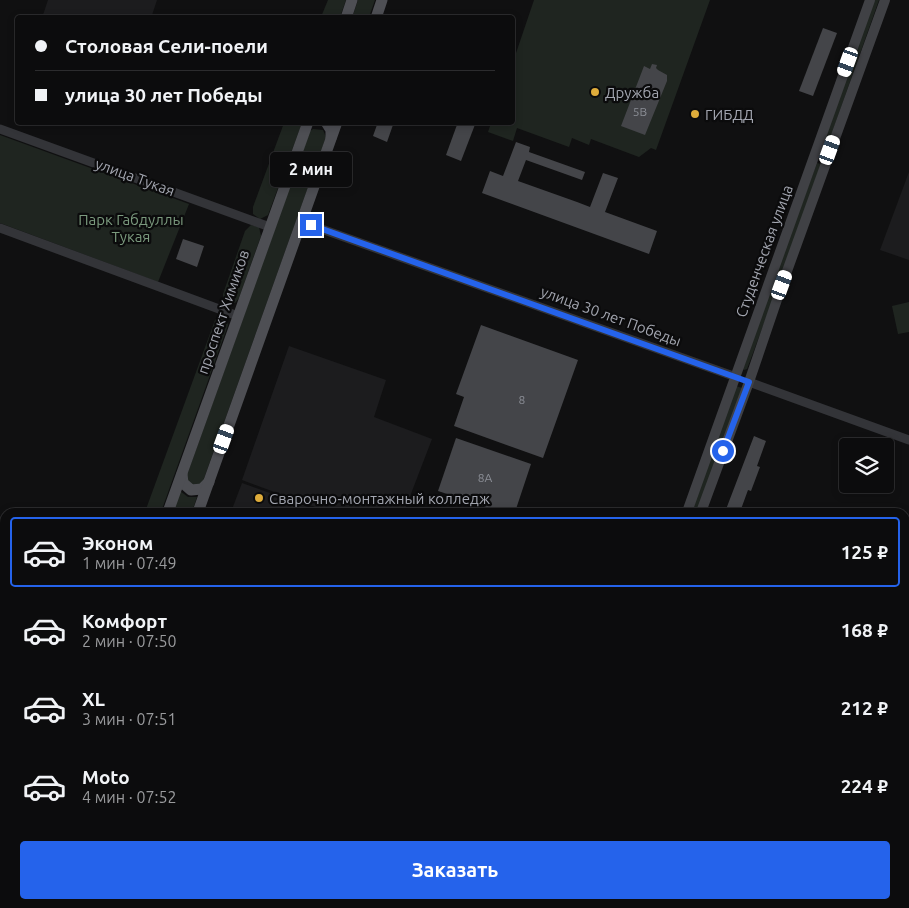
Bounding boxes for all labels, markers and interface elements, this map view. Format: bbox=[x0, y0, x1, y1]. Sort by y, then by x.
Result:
text: Столовая Сели-поели bbox=[65, 35, 268, 57]
car bbox=[835, 45, 860, 79]
text: улица 30 лет Победы bbox=[65, 84, 262, 106]
place label: Дружба bbox=[605, 84, 659, 101]
marker: Дружба bbox=[589, 86, 601, 98]
house number: 5В bbox=[633, 105, 647, 118]
place label: ГИБДД bbox=[705, 106, 754, 123]
marker: ГИБДД bbox=[689, 108, 701, 120]
car bbox=[817, 133, 842, 167]
callout: 2 мин bbox=[270, 152, 352, 188]
street label: улица Тукая bbox=[93, 155, 177, 199]
text: 2 мин bbox=[289, 160, 333, 178]
street label: Студенческая улица bbox=[732, 182, 796, 320]
park label: Парк Габдуллы Тукая bbox=[78, 211, 184, 245]
route end bbox=[300, 214, 322, 236]
street label: проспект Химиков bbox=[194, 248, 252, 376]
car bbox=[769, 268, 794, 302]
street label: улица 30 лет Победы bbox=[538, 283, 684, 349]
house number: 8 bbox=[519, 393, 526, 406]
car bbox=[211, 422, 236, 456]
map controls bbox=[839, 438, 894, 493]
button: layers bbox=[839, 438, 894, 493]
route start bbox=[712, 440, 734, 462]
house number: 8А bbox=[478, 471, 492, 484]
place label: Сварочно-монтажный колледж bbox=[269, 490, 490, 507]
marker: Сварочно-монтажный колледж bbox=[253, 492, 265, 504]
icon: car bbox=[22, 530, 67, 575]
text: Эконом bbox=[82, 532, 153, 554]
text: 125 ₽ bbox=[841, 541, 888, 563]
text: 1 мин · 07:49 bbox=[82, 554, 176, 572]
icon: car bbox=[22, 608, 67, 653]
text: Комфорт bbox=[82, 610, 167, 632]
text: 168 ₽ bbox=[841, 619, 888, 641]
text: 2 мин · 07:50 bbox=[82, 632, 176, 650]
icon: car bbox=[22, 686, 67, 731]
text: XL bbox=[82, 688, 105, 710]
text: 212 ₽ bbox=[841, 697, 888, 719]
text: 3 мин · 07:51 bbox=[82, 710, 176, 728]
icon: car bbox=[22, 764, 67, 809]
text: Moto bbox=[82, 766, 130, 788]
text: 224 ₽ bbox=[841, 775, 888, 797]
text: 4 мин · 07:52 bbox=[82, 788, 176, 806]
button: Заказать bbox=[20, 841, 890, 899]

